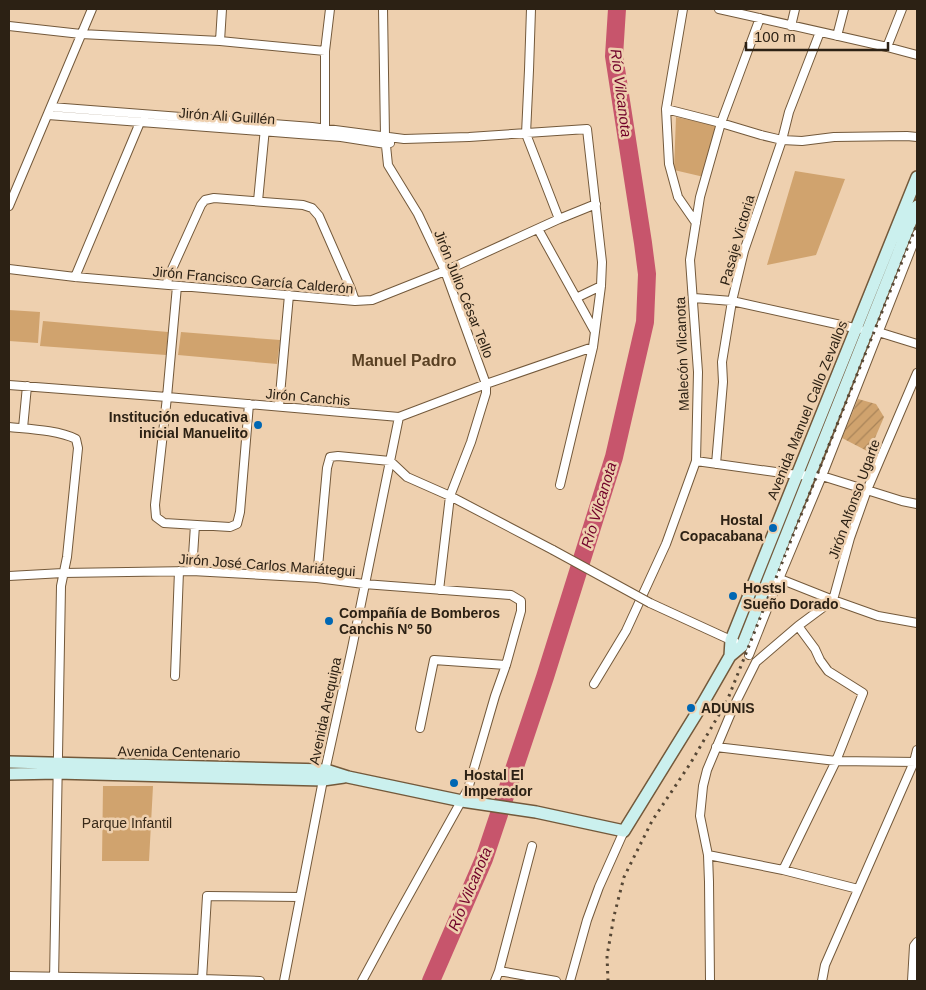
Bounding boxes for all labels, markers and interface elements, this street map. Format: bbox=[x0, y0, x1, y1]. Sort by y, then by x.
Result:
scale bar bbox=[746, 20, 888, 52]
text: 100 m bbox=[754, 28, 796, 45]
water label: Río Vilcanota bbox=[608, 48, 635, 138]
street label: Jirón Ali Guillén bbox=[178, 105, 276, 127]
street label: Pasaje Victoria bbox=[716, 193, 758, 287]
street label: Jirón Julio César Tello bbox=[431, 228, 497, 361]
street label: Jirón Francisco García Calderón bbox=[152, 263, 354, 297]
street label: Malecón Vilcanota bbox=[672, 296, 692, 411]
street label: Avenida Manuel Callo Zevallos bbox=[764, 318, 850, 502]
district label: Manuel Padro bbox=[352, 352, 457, 369]
street label: Jirón Canchis bbox=[265, 385, 351, 409]
place label: Institución educativa inicial Manuelito bbox=[109, 409, 248, 441]
marker: Institución educativa inicial Manuelito bbox=[252, 419, 264, 431]
street label: Jirón Alfonso Ugarte bbox=[825, 437, 883, 561]
water label: Río Vilcanota bbox=[577, 460, 620, 550]
place label: Hostal Copacabana bbox=[680, 512, 763, 544]
marker: Hostal Copacabana bbox=[767, 522, 779, 534]
street label: Jirón José Carlos Mariátegui bbox=[178, 551, 356, 579]
place label: Hostsl Sueño Dorado bbox=[743, 580, 839, 612]
marker: Hostsl Sueño Dorado bbox=[727, 590, 739, 602]
place label: Compañía de Bomberos Canchis Nº 50 bbox=[339, 605, 500, 637]
marker: Compañía de Bomberos Canchis Nº 50 bbox=[323, 615, 335, 627]
street label: Avenida Arequipa bbox=[306, 656, 344, 766]
place label: ADUNIS bbox=[701, 700, 755, 716]
marker: ADUNIS bbox=[685, 702, 697, 714]
street label: Avenida Centenario bbox=[118, 743, 241, 761]
place label: Hostal El Imperador bbox=[464, 767, 533, 799]
marker: Hostal El Imperador bbox=[448, 777, 460, 789]
park label: Parque Infantil bbox=[82, 815, 172, 831]
water label: Río Vilcanota bbox=[444, 845, 495, 933]

